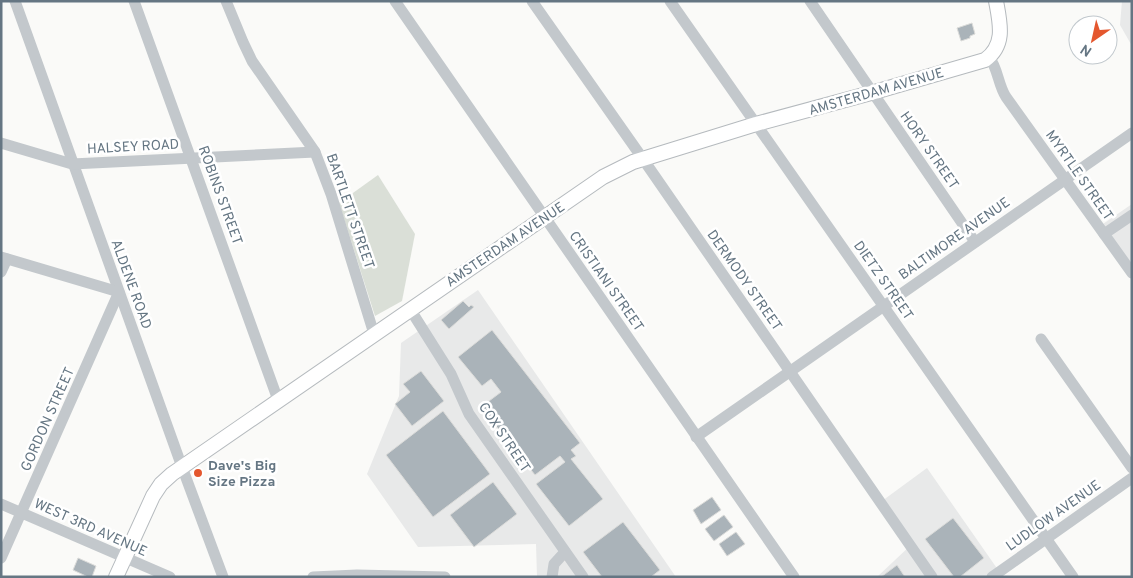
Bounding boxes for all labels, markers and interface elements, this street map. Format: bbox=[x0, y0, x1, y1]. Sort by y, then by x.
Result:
north arrow bbox=[1068, 15, 1118, 65]
text: N bbox=[1078, 40, 1095, 59]
street label: AMSTERDAM AVENUE bbox=[807, 65, 946, 120]
street label: HORY STREET bbox=[896, 109, 962, 193]
street label: MYRTLE STREET bbox=[1041, 127, 1116, 224]
street label: HALSEY ROAD bbox=[87, 137, 180, 158]
street label: ROBINS STREET bbox=[194, 144, 245, 247]
street label: BARTLETT STREET bbox=[322, 152, 377, 271]
street label: BALTIMORE AVENUE bbox=[896, 194, 1014, 284]
street label: AMSTERDAM AVENUE bbox=[443, 199, 569, 291]
street label: DERMODY STREET bbox=[703, 227, 785, 335]
street label: CRISTIANI STREET bbox=[565, 228, 647, 335]
street label: ALDENE ROAD bbox=[107, 237, 155, 332]
street label: DIETZ STREET bbox=[849, 238, 916, 324]
street label: GORDON STREET bbox=[18, 365, 79, 474]
street label: COX STREET bbox=[474, 400, 533, 476]
place label: Dave's Big Size Pizza bbox=[208, 458, 276, 491]
marker: Dave's Big Size Pizza bbox=[192, 467, 204, 479]
street label: LUDLOW AVENUE bbox=[1003, 477, 1105, 555]
street label: WEST 3RD AVENUE bbox=[31, 496, 150, 561]

